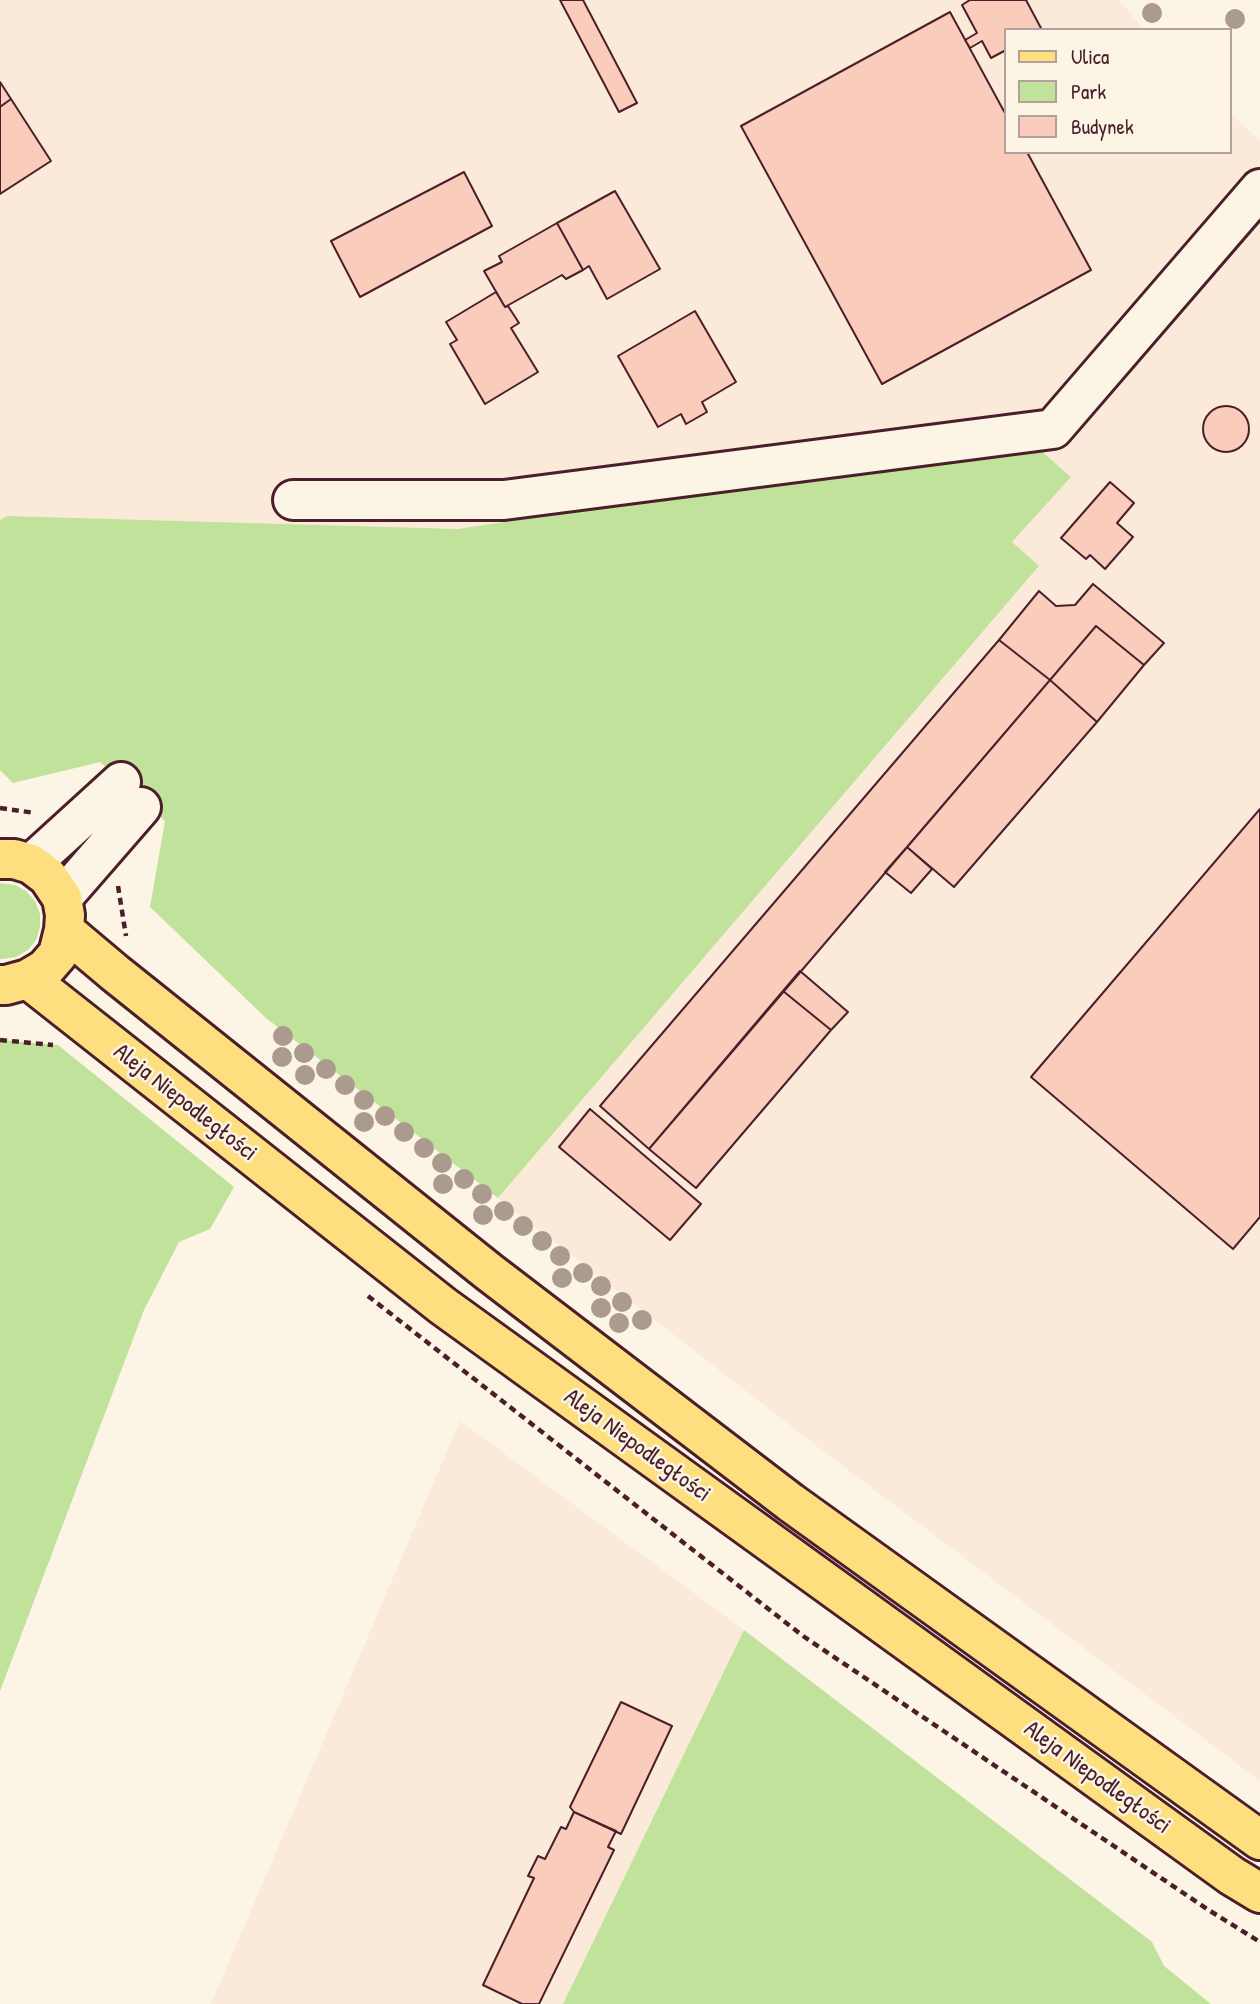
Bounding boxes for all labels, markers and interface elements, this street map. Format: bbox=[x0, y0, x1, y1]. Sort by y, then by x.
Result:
legend bbox=[1004, 28, 1232, 154]
text: Ulica bbox=[1071, 42, 1109, 71]
text: Park bbox=[1071, 77, 1106, 106]
text: Budynek bbox=[1071, 112, 1134, 141]
street label: Aleja Niepodległości bbox=[107, 1038, 263, 1168]
street label: Aleja Niepodległości bbox=[558, 1383, 716, 1509]
street label: Aleja Niepodległości bbox=[1018, 1715, 1176, 1841]

